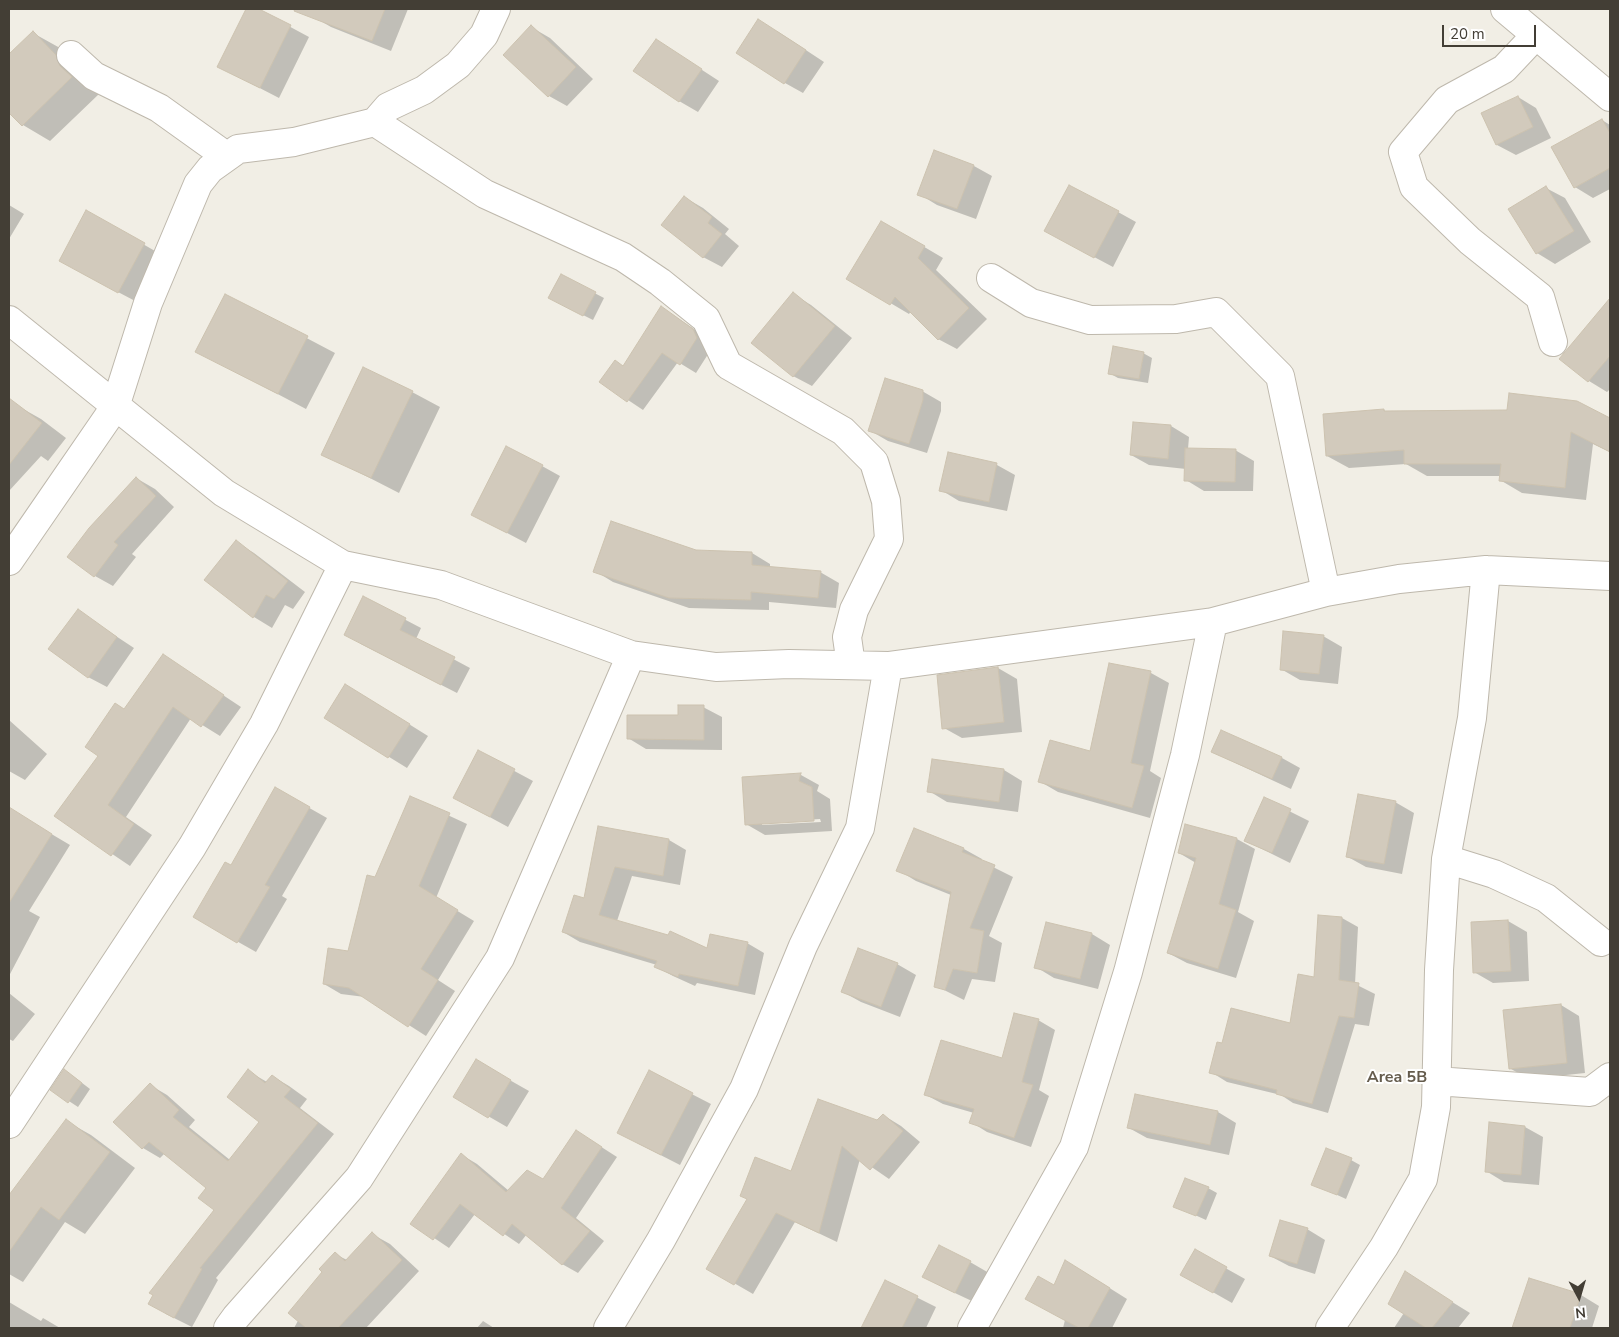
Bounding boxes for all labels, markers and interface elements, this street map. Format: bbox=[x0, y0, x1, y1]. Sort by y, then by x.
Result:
scale bar bbox=[1444, 15, 1538, 47]
text: 20 m bbox=[1450, 24, 1485, 44]
district label: Area 5B bbox=[1367, 1068, 1427, 1088]
north arrow bbox=[1554, 1272, 1604, 1322]
text: N bbox=[1574, 1302, 1587, 1322]

